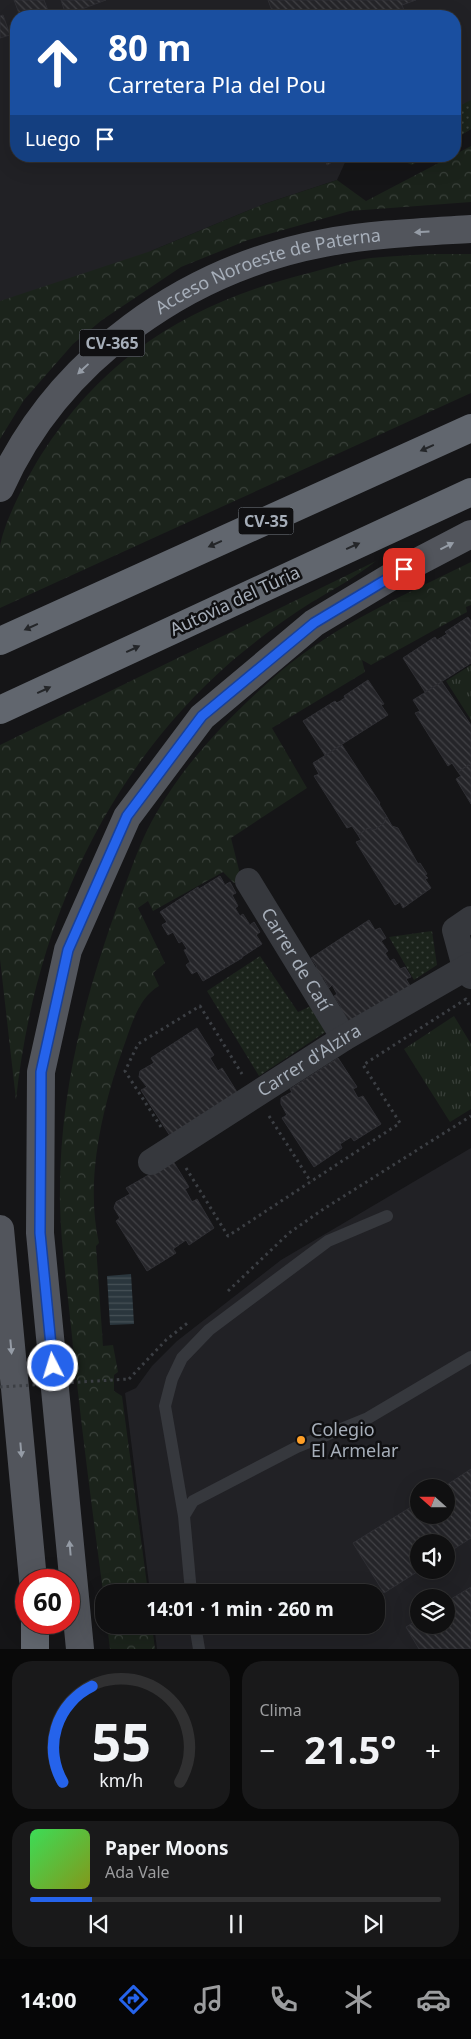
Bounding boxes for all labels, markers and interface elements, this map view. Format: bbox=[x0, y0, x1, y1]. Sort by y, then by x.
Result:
text: 80 m bbox=[108, 24, 191, 71]
icon: ahead bbox=[25, 30, 90, 95]
text: Carretera Pla del Pou bbox=[108, 69, 326, 99]
icon: arrive bbox=[91, 125, 119, 153]
text: Luego bbox=[25, 126, 81, 152]
street label: Acceso Noroeste de Paterna bbox=[150, 222, 382, 319]
one-way arrow bbox=[414, 228, 430, 236]
road number: CV-365 bbox=[80, 329, 144, 356]
one-way arrow bbox=[77, 363, 89, 375]
one-way arrow bbox=[420, 445, 434, 453]
road number: CV-35 bbox=[238, 508, 294, 534]
one-way arrow bbox=[208, 540, 222, 548]
one-way arrow bbox=[346, 542, 360, 550]
one-way arrow bbox=[440, 542, 455, 550]
pin bbox=[383, 548, 425, 590]
icon: arrive bbox=[390, 555, 418, 583]
street label: Autovia del Túria bbox=[166, 559, 304, 641]
one-way arrow bbox=[24, 623, 38, 631]
one-way arrow bbox=[126, 645, 140, 653]
one-way arrow bbox=[37, 686, 51, 694]
street label: Carrer de Catí bbox=[256, 903, 338, 1015]
street label: Carrer d'Alzira bbox=[252, 1018, 365, 1102]
one-way arrow bbox=[7, 1339, 15, 1355]
position arrow bbox=[26, 1339, 78, 1391]
place label: Colegio El Armelar bbox=[311, 1417, 399, 1462]
marker: Colegio El Armelar bbox=[295, 1434, 307, 1446]
one-way arrow bbox=[17, 1442, 25, 1458]
north arrow bbox=[410, 1479, 455, 1524]
map controls bbox=[410, 1479, 455, 1634]
button: sound bbox=[410, 1534, 455, 1579]
one-way arrow bbox=[66, 1540, 74, 1556]
speed limit sign: 60 bbox=[15, 1569, 80, 1634]
button: layers bbox=[410, 1589, 455, 1634]
text: 14:01 · 1 min · 260 m bbox=[146, 1596, 334, 1622]
text: Clima bbox=[260, 1699, 302, 1721]
text: 55 bbox=[91, 1705, 151, 1776]
text: 21.5° bbox=[304, 1723, 396, 1775]
text: − bbox=[260, 1731, 276, 1769]
text: + bbox=[425, 1731, 441, 1769]
text: km/h bbox=[99, 1768, 143, 1792]
text: Paper Moons bbox=[105, 1835, 229, 1861]
text: Ada Vale bbox=[105, 1861, 170, 1883]
icon: previous bbox=[85, 1910, 113, 1938]
icon: pause bbox=[222, 1910, 250, 1938]
icon: next bbox=[359, 1910, 387, 1938]
icon: directions bbox=[116, 1982, 151, 2017]
icon: music bbox=[191, 1982, 226, 2017]
icon: phone bbox=[266, 1982, 301, 2017]
icon: climate bbox=[341, 1982, 376, 2017]
icon: car bbox=[416, 1982, 451, 2017]
text: 14:00 bbox=[20, 1984, 76, 2014]

